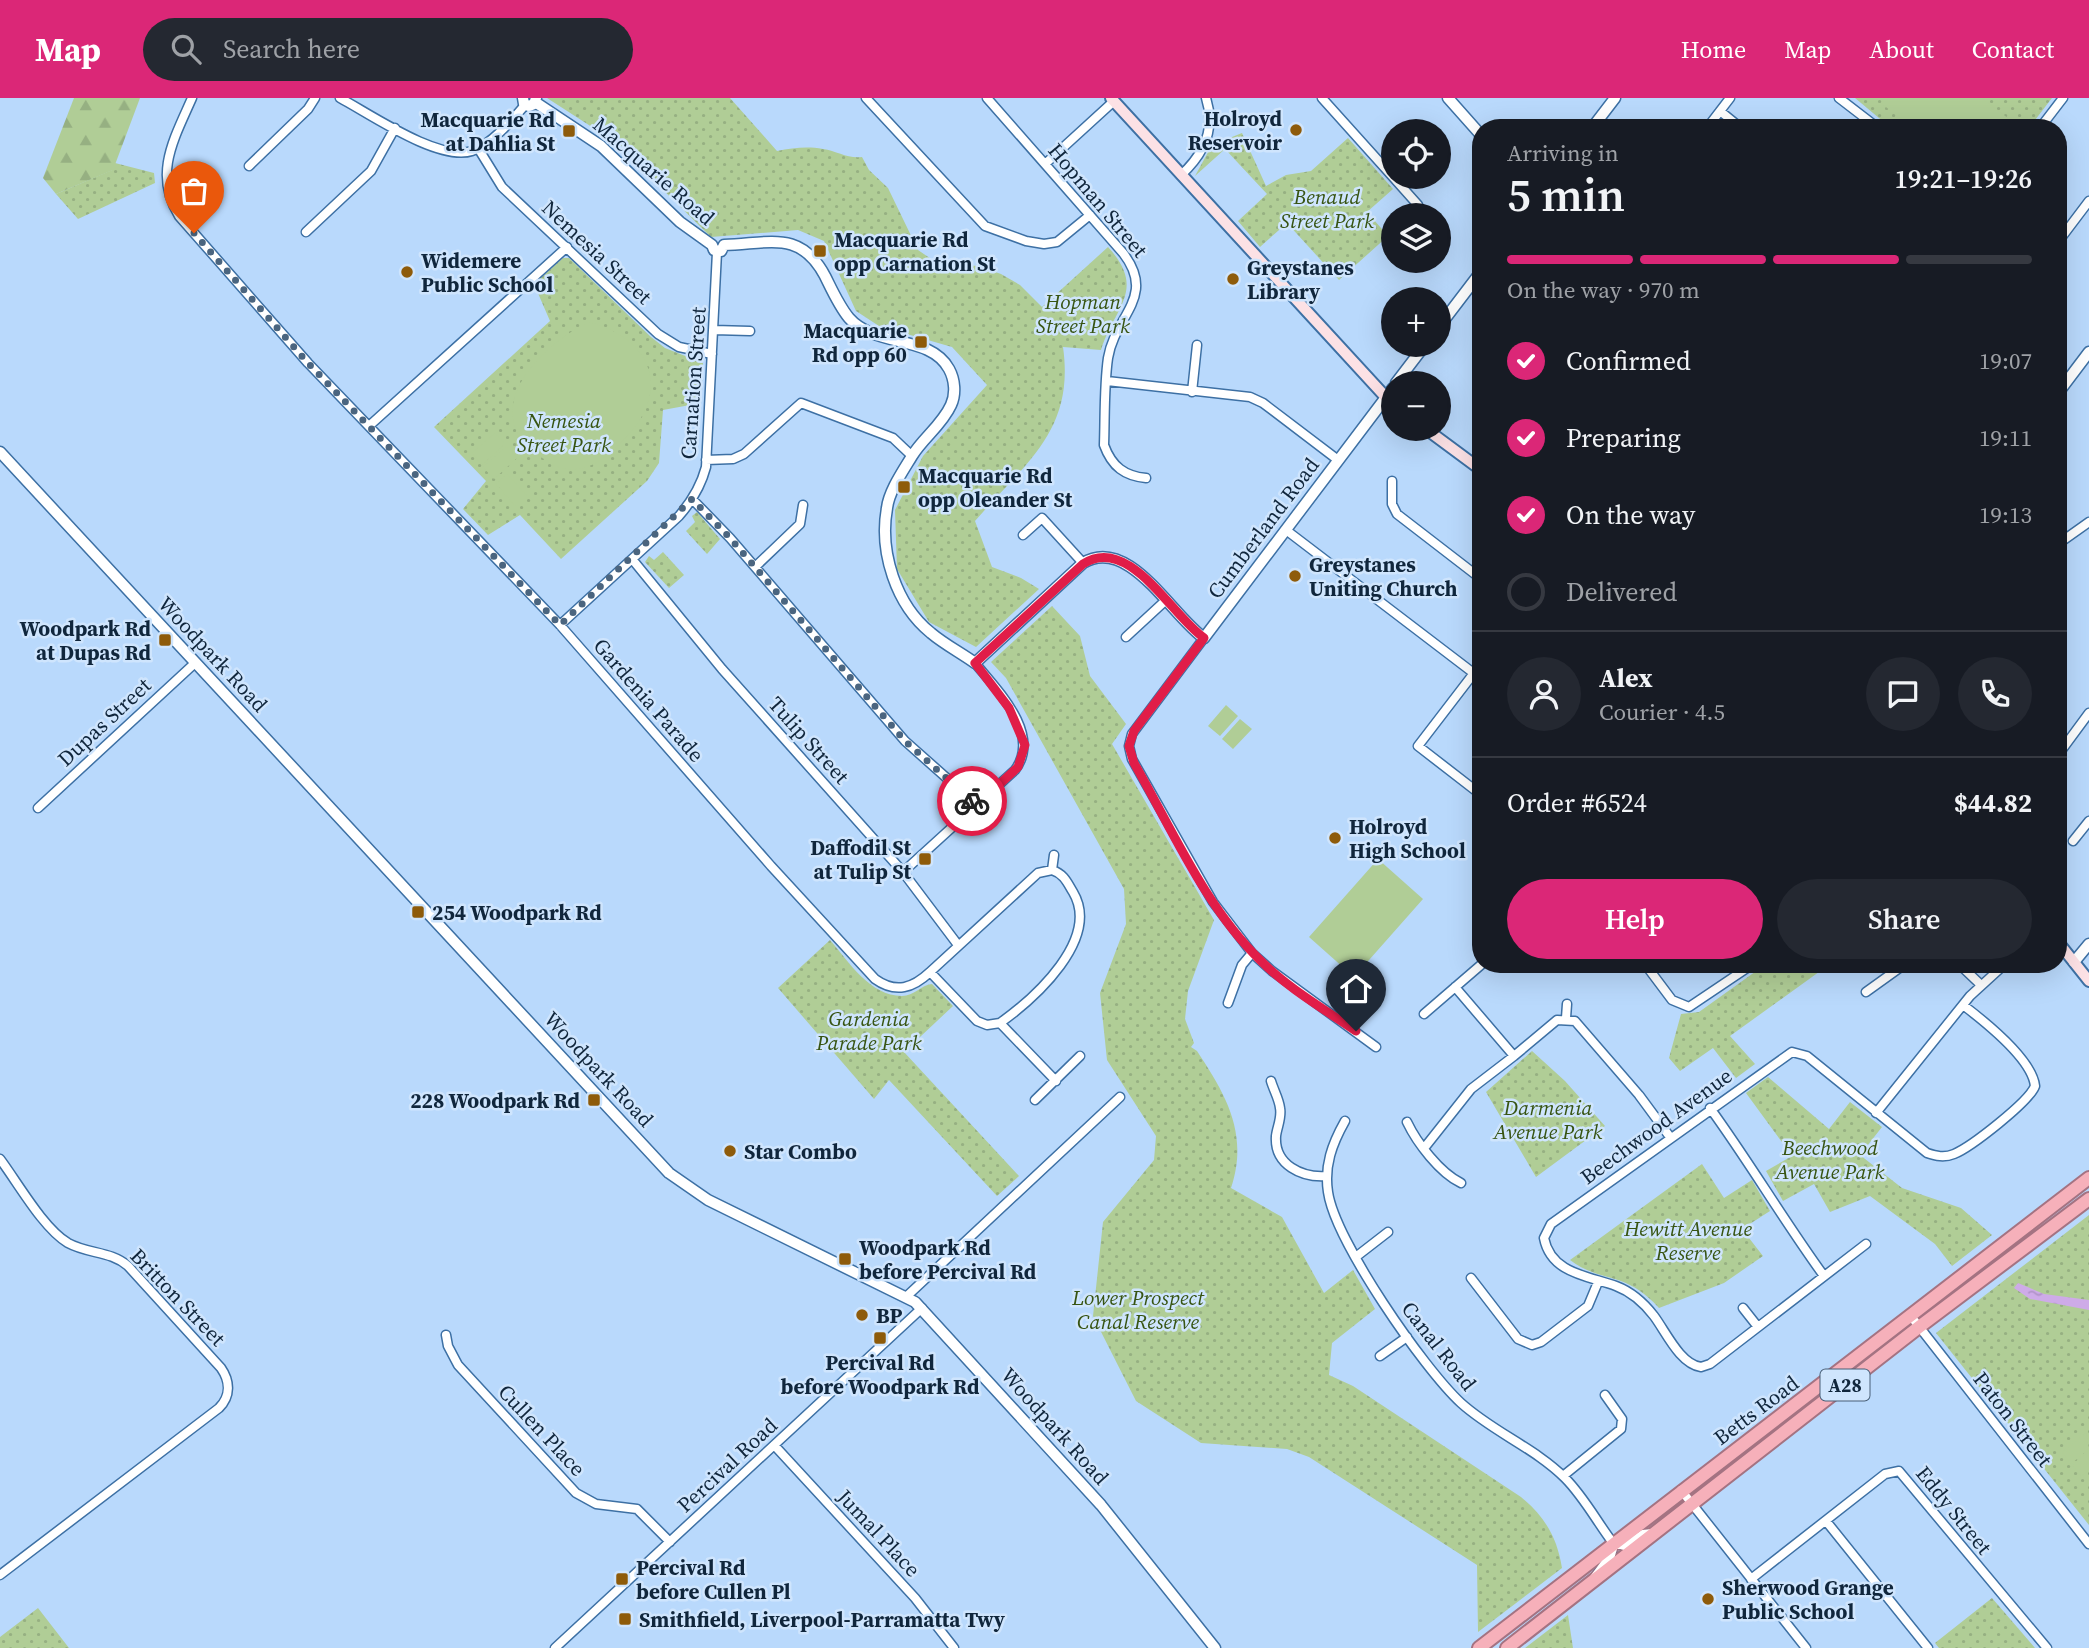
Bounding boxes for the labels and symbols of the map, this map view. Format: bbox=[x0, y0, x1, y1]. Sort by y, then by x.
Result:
place label: Holroyd Reservoir bbox=[1188, 104, 1283, 157]
place label: Macquarie Rd at Dahlia St bbox=[420, 105, 556, 158]
street label: Macquarie Road bbox=[587, 110, 721, 232]
marker: Holroyd Reservoir bbox=[1288, 122, 1304, 138]
marker: Macquarie Rd at Dahlia St bbox=[561, 123, 577, 139]
street label: Hopman Street bbox=[1042, 137, 1155, 263]
pin bbox=[164, 161, 224, 233]
park label: Benaud Street Park bbox=[1280, 182, 1374, 235]
street label: Nemesia Street bbox=[536, 193, 658, 311]
place label: Macquarie Rd opp Carnation St bbox=[834, 225, 996, 278]
marker: Macquarie Rd opp Carnation St bbox=[812, 243, 828, 259]
place label: Widemere Public School bbox=[421, 246, 553, 299]
place label: Greystanes Library bbox=[1247, 253, 1354, 306]
marker: Widemere Public School bbox=[399, 264, 415, 280]
marker: Greystanes Library bbox=[1225, 271, 1241, 287]
park label: Hopman Street Park bbox=[1036, 287, 1130, 340]
street label: Carnation Street bbox=[673, 306, 713, 460]
place label: Macquarie Rd opp 60 bbox=[803, 316, 907, 369]
marker: Macquarie Rd opp 60 bbox=[913, 334, 929, 350]
park label: Nemesia Street Park bbox=[517, 406, 611, 459]
street label: Cumberland Road bbox=[1200, 452, 1326, 604]
place label: Macquarie Rd opp Oleander St bbox=[918, 461, 1073, 514]
marker: Macquarie Rd opp Oleander St bbox=[896, 479, 912, 495]
place label: Greystanes Uniting Church bbox=[1309, 550, 1458, 603]
marker: Greystanes Uniting Church bbox=[1287, 568, 1303, 584]
street label: Woodpark Road bbox=[152, 590, 274, 718]
place label: Woodpark Rd at Dupas Rd bbox=[19, 614, 152, 667]
marker: Woodpark Rd at Dupas Rd bbox=[157, 632, 173, 648]
street label: Gardenia Parade bbox=[587, 632, 711, 768]
street label: Dupas Street bbox=[51, 671, 157, 773]
street label: Tulip Street bbox=[762, 690, 856, 790]
courier bbox=[937, 766, 1007, 836]
place label: Holroyd High School bbox=[1349, 812, 1466, 865]
marker: Holroyd High School bbox=[1327, 830, 1343, 846]
place label: Daffodil St at Tulip St bbox=[810, 833, 911, 886]
marker: Daffodil St at Tulip St bbox=[917, 851, 933, 867]
place label: 254 Woodpark Rd bbox=[432, 898, 602, 927]
marker: 254 Woodpark Rd bbox=[410, 904, 426, 920]
pin bbox=[1326, 959, 1386, 1031]
park label: Gardenia Parade Park bbox=[815, 1004, 922, 1057]
street label: Woodpark Road bbox=[538, 1005, 660, 1133]
street label: Beechwood Avenue bbox=[1574, 1061, 1738, 1191]
place label: 228 Woodpark Rd bbox=[410, 1086, 581, 1115]
marker: 228 Woodpark Rd bbox=[586, 1092, 602, 1108]
park label: Darmenia Avenue Park bbox=[1493, 1093, 1603, 1146]
park label: Beechwood Avenue Park bbox=[1775, 1133, 1885, 1186]
place label: Star Combo bbox=[744, 1137, 857, 1166]
marker: Star Combo bbox=[722, 1143, 738, 1159]
park label: Hewitt Avenue Reserve bbox=[1623, 1214, 1752, 1267]
place label: Woodpark Rd before Percival Rd bbox=[859, 1233, 1037, 1286]
street label: Britton Street bbox=[124, 1242, 232, 1352]
marker: Woodpark Rd before Percival Rd bbox=[837, 1251, 853, 1267]
park label: Lower Prospect Canal Reserve bbox=[1071, 1283, 1205, 1336]
street label: Canal Road bbox=[1395, 1295, 1483, 1397]
place label: BP bbox=[876, 1301, 902, 1330]
marker: BP bbox=[854, 1307, 870, 1323]
marker: Percival Rd before Woodpark Rd bbox=[872, 1330, 888, 1346]
place label: Percival Rd before Woodpark Rd bbox=[780, 1348, 980, 1401]
street label: Woodpark Road bbox=[994, 1361, 1116, 1491]
street label: Paton Street bbox=[1967, 1365, 2059, 1473]
street label: Betts Road bbox=[1708, 1368, 1804, 1451]
road number: A28 bbox=[1820, 1370, 1870, 1400]
street label: Cullen Place bbox=[492, 1378, 592, 1482]
street label: Percival Road bbox=[671, 1411, 783, 1519]
street label: Eddy Street bbox=[1909, 1460, 1999, 1561]
street label: Jumal Place bbox=[830, 1482, 927, 1583]
place label: Percival Rd before Cullen Pl bbox=[636, 1553, 791, 1606]
marker: Percival Rd before Cullen Pl bbox=[614, 1571, 630, 1587]
place label: Sherwood Grange Public School bbox=[1722, 1573, 1894, 1626]
marker: Sherwood Grange Public School bbox=[1700, 1591, 1716, 1607]
place label: Smithfield, Liverpool-Parramatta Twy bbox=[639, 1605, 1006, 1634]
marker: Smithfield, Liverpool-Parramatta Twy bbox=[617, 1611, 633, 1627]

